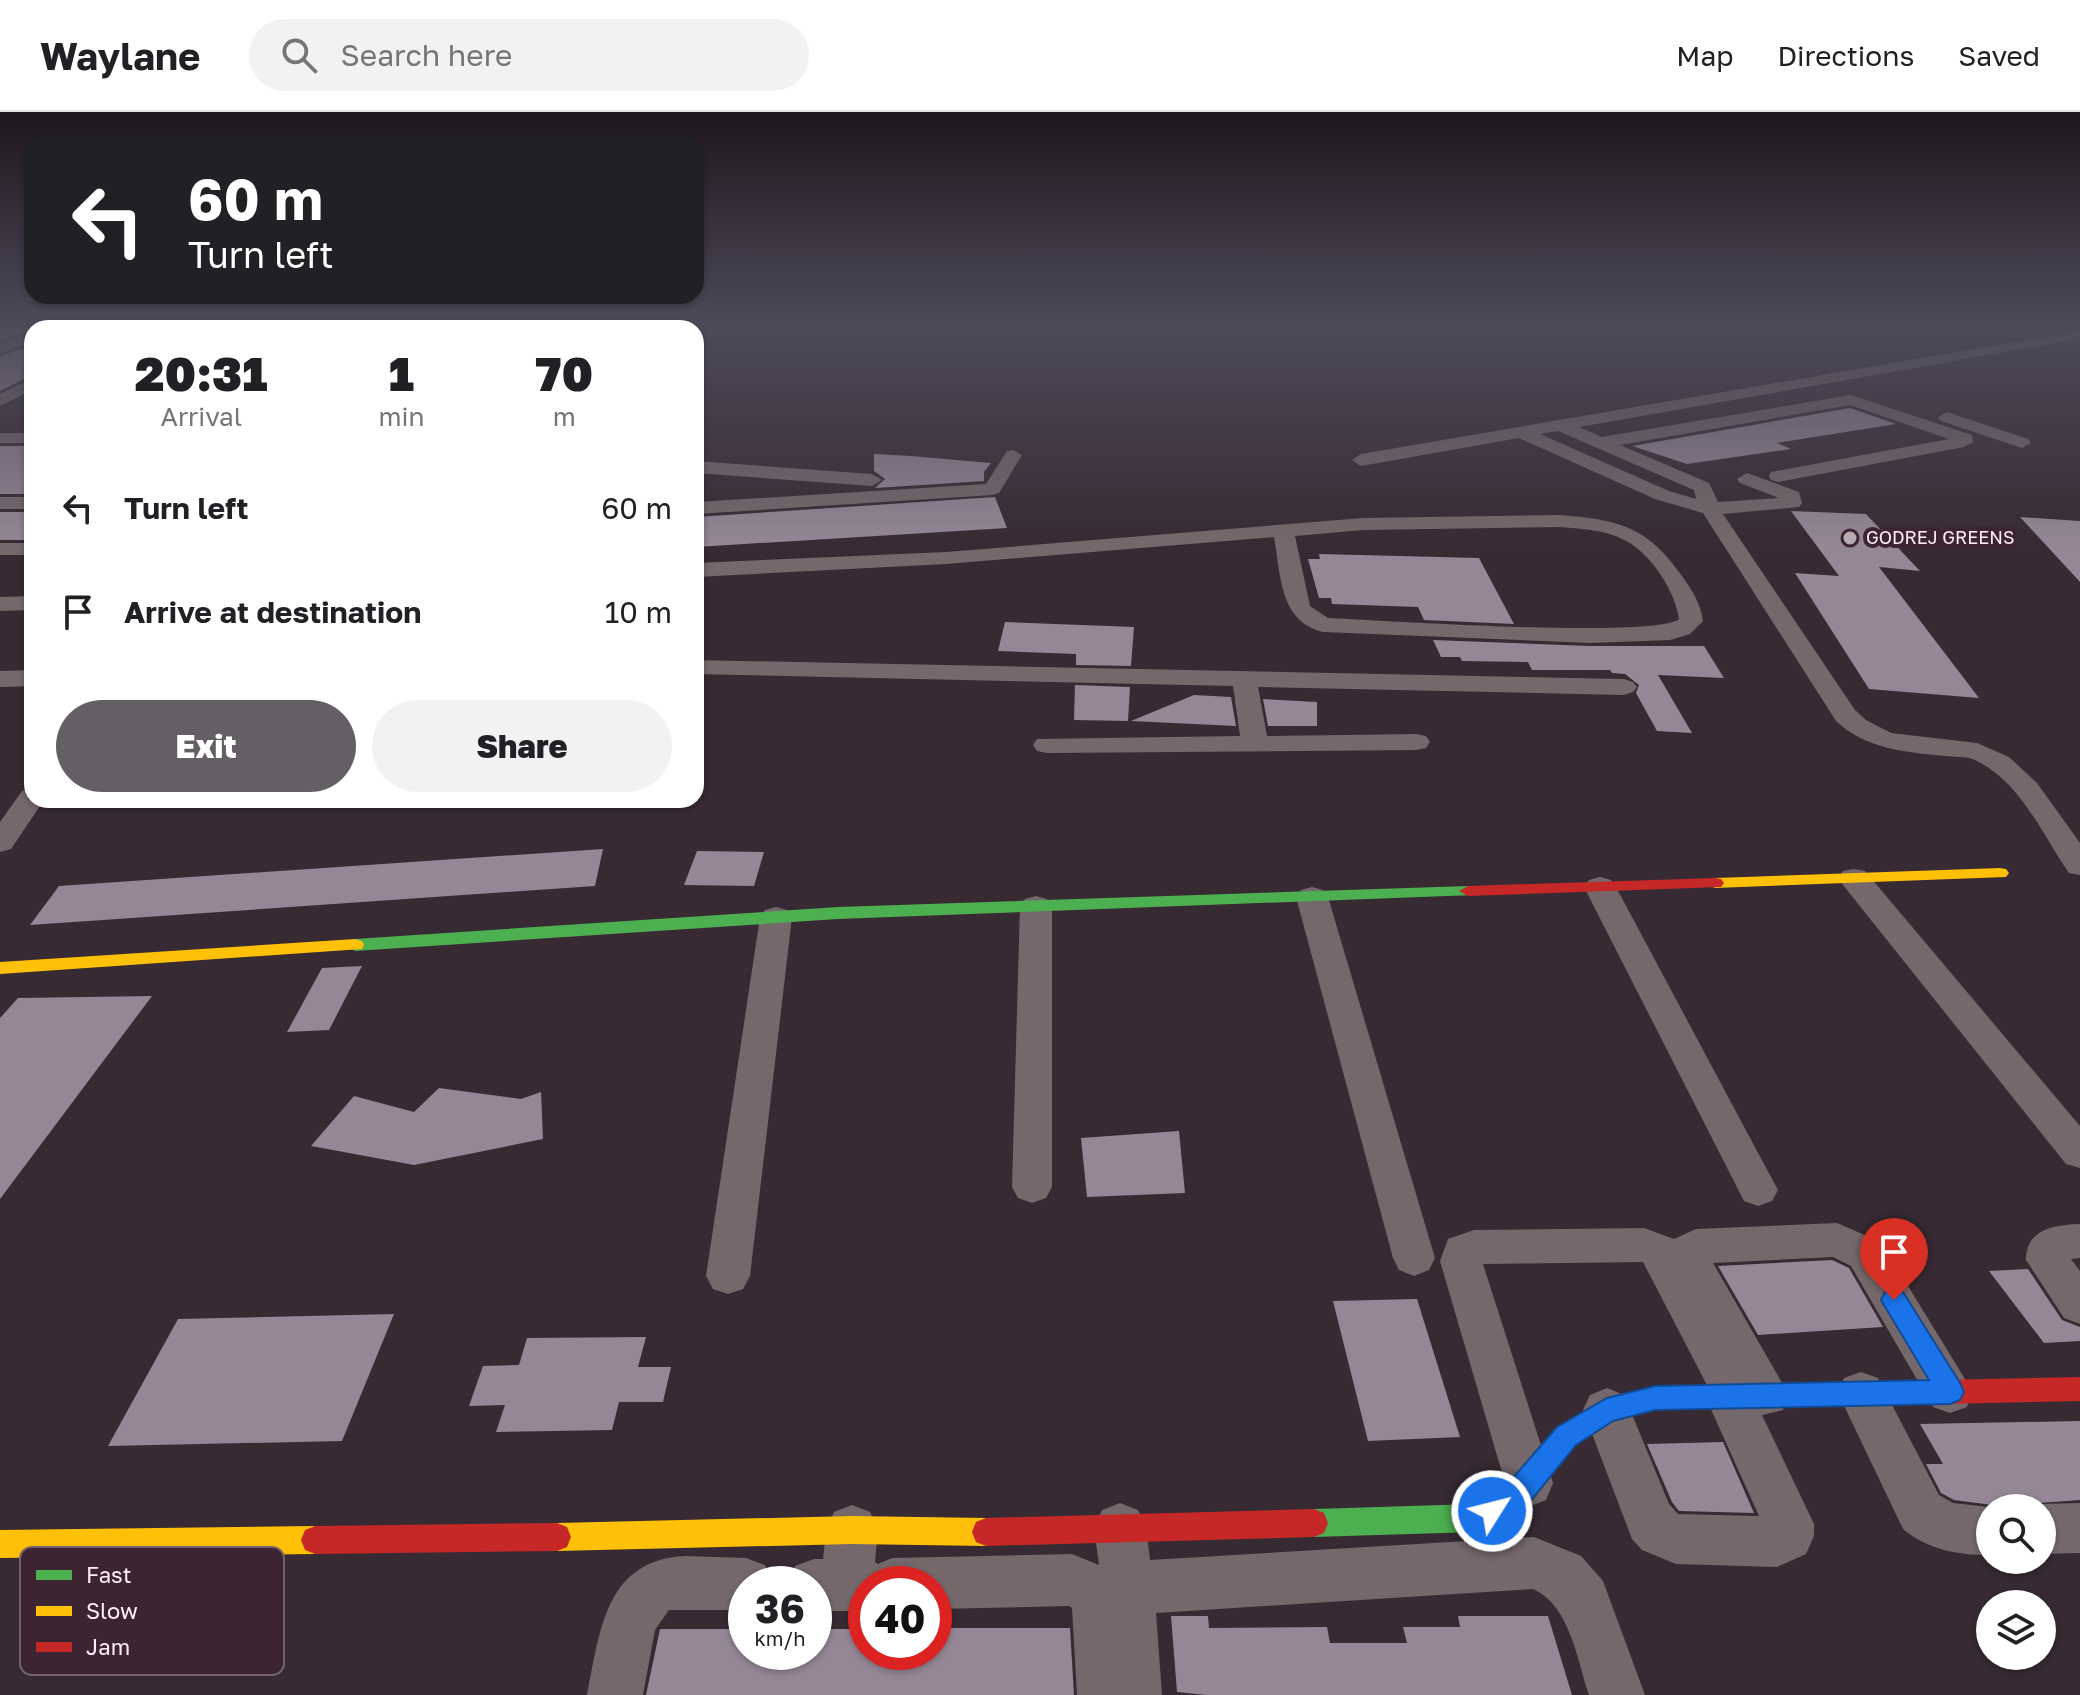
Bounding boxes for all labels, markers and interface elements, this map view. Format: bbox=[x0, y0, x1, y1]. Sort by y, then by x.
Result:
search box bbox=[249, 19, 809, 91]
text: Waylane bbox=[40, 33, 201, 78]
icon: search bbox=[277, 33, 321, 77]
text: Search here bbox=[341, 37, 512, 73]
text: Map bbox=[1676, 39, 1733, 72]
text: Directions bbox=[1777, 39, 1914, 72]
text: Saved bbox=[1958, 39, 2040, 72]
text: 60 m bbox=[188, 165, 323, 232]
icon: left bbox=[56, 168, 160, 272]
text: Turn left bbox=[188, 233, 334, 276]
text: 20:31 bbox=[135, 344, 268, 402]
text: 1 bbox=[389, 344, 414, 402]
text: 70 bbox=[535, 344, 593, 402]
text: Arrival bbox=[161, 401, 242, 432]
text: min bbox=[378, 401, 424, 432]
text: m bbox=[553, 401, 576, 432]
icon: left bbox=[56, 486, 100, 530]
text: Turn left bbox=[124, 490, 249, 526]
text: 60 m bbox=[601, 490, 672, 526]
place label: GODREJ GREENS bbox=[1866, 526, 2014, 548]
marker: GODREJ GREENS bbox=[1841, 529, 1859, 547]
icon: arrive bbox=[56, 590, 100, 634]
text: Arrive at destination bbox=[124, 594, 421, 630]
text: 10 m bbox=[605, 594, 672, 630]
button: Exit bbox=[56, 700, 356, 792]
button: Share bbox=[372, 700, 672, 792]
pin bbox=[1860, 1218, 1928, 1300]
icon: arrive bbox=[1872, 1230, 1916, 1274]
position arrow bbox=[1450, 1469, 1534, 1553]
map controls bbox=[1976, 1494, 2056, 1670]
button: search bbox=[1976, 1494, 2056, 1574]
legend bbox=[20, 1547, 284, 1675]
text: Fast bbox=[86, 1561, 132, 1588]
speed limit sign: 40 bbox=[848, 1566, 952, 1670]
text: 36 bbox=[755, 1584, 805, 1632]
button: layers bbox=[1976, 1590, 2056, 1670]
text: Slow bbox=[86, 1597, 138, 1624]
text: km/h bbox=[755, 1626, 805, 1650]
text: Jam bbox=[86, 1633, 130, 1660]

